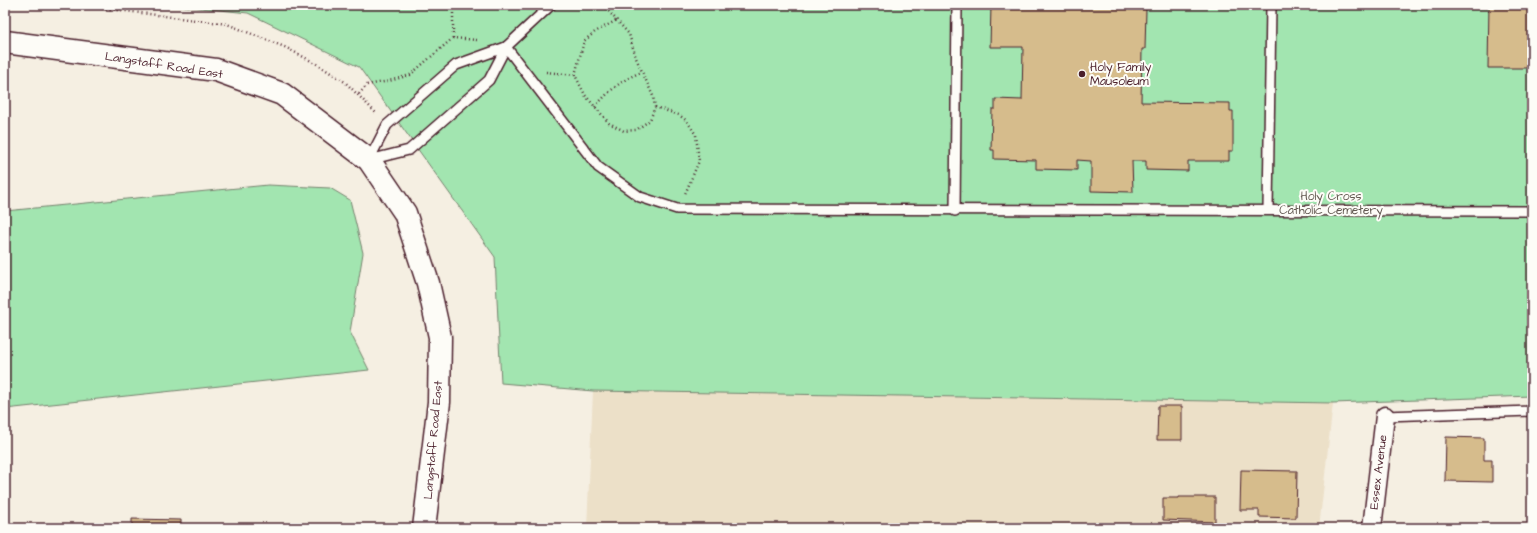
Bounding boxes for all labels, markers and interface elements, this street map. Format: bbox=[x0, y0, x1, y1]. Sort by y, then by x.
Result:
street label: Langstaff Road East bbox=[104, 48, 224, 84]
place label: Holy Family Mausoleum bbox=[1090, 59, 1152, 90]
marker: Holy Family Mausoleum bbox=[1077, 69, 1087, 79]
park label: Holy Cross Catholic Cemetery bbox=[1279, 188, 1383, 220]
street label: Langstaff Road East bbox=[420, 380, 448, 500]
street label: Essex Avenue bbox=[1365, 433, 1392, 510]

